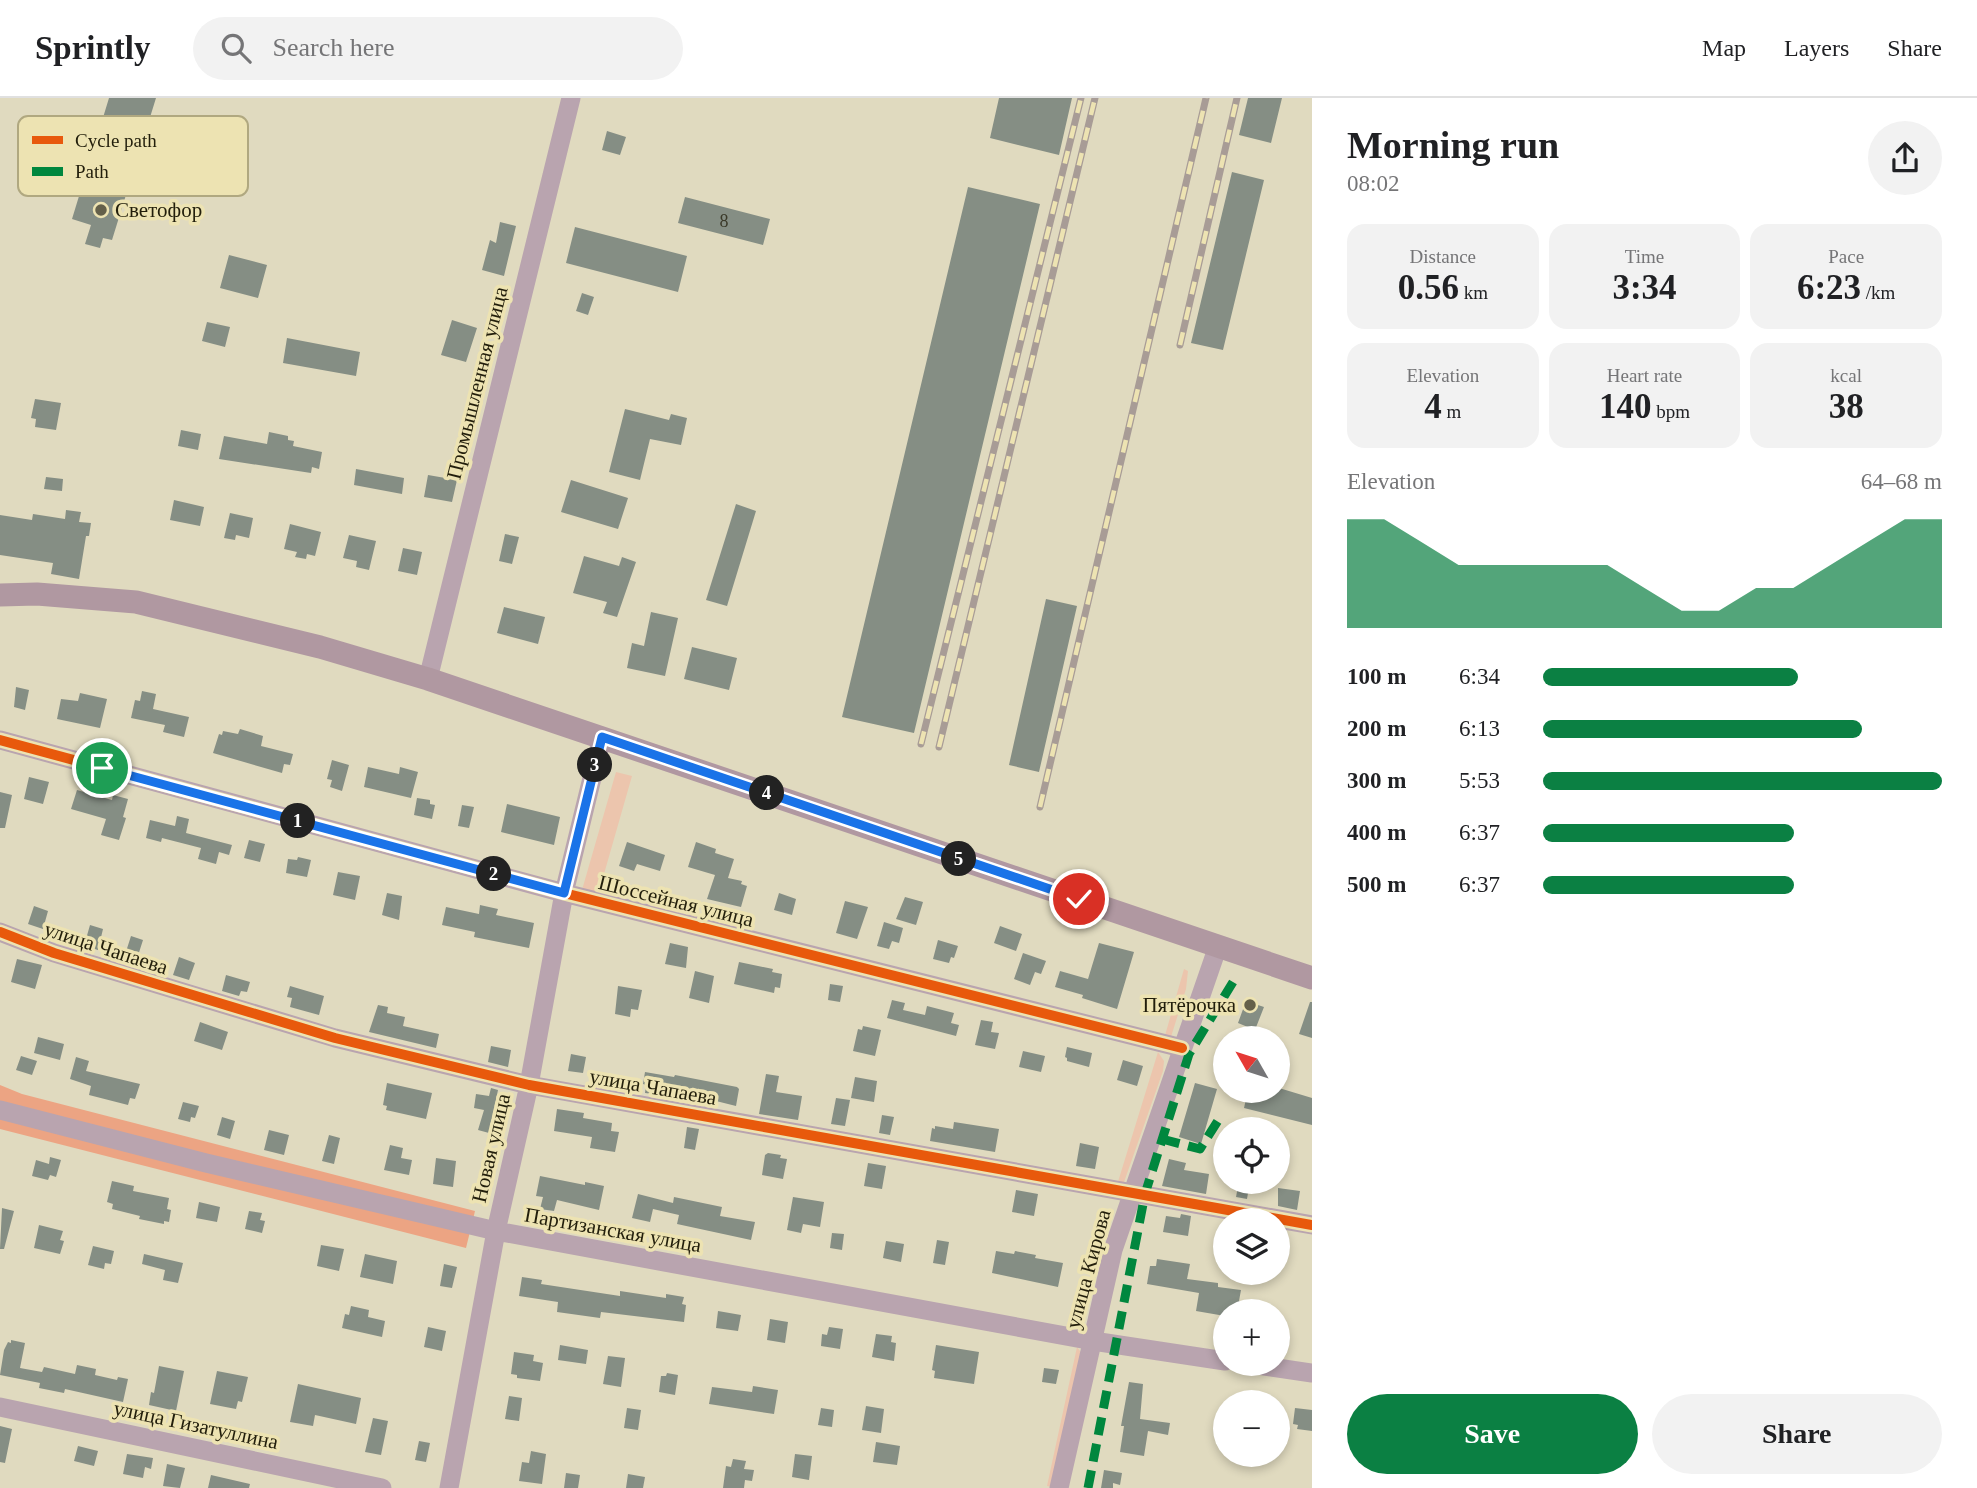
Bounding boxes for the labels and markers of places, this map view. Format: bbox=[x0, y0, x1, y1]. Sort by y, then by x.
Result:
place label: Светофор bbox=[115, 198, 202, 222]
marker: Светофор bbox=[93, 202, 109, 218]
pin bbox=[72, 738, 132, 798]
pin: 3 bbox=[578, 748, 612, 782]
pin: 4 bbox=[750, 776, 784, 810]
pin: 1 bbox=[280, 804, 316, 838]
pin: 5 bbox=[942, 842, 976, 876]
pin: 2 bbox=[476, 856, 512, 892]
pin bbox=[1049, 869, 1109, 929]
place label: Пятёрочка bbox=[1142, 993, 1237, 1017]
marker: Пятёрочка bbox=[1242, 997, 1258, 1013]

